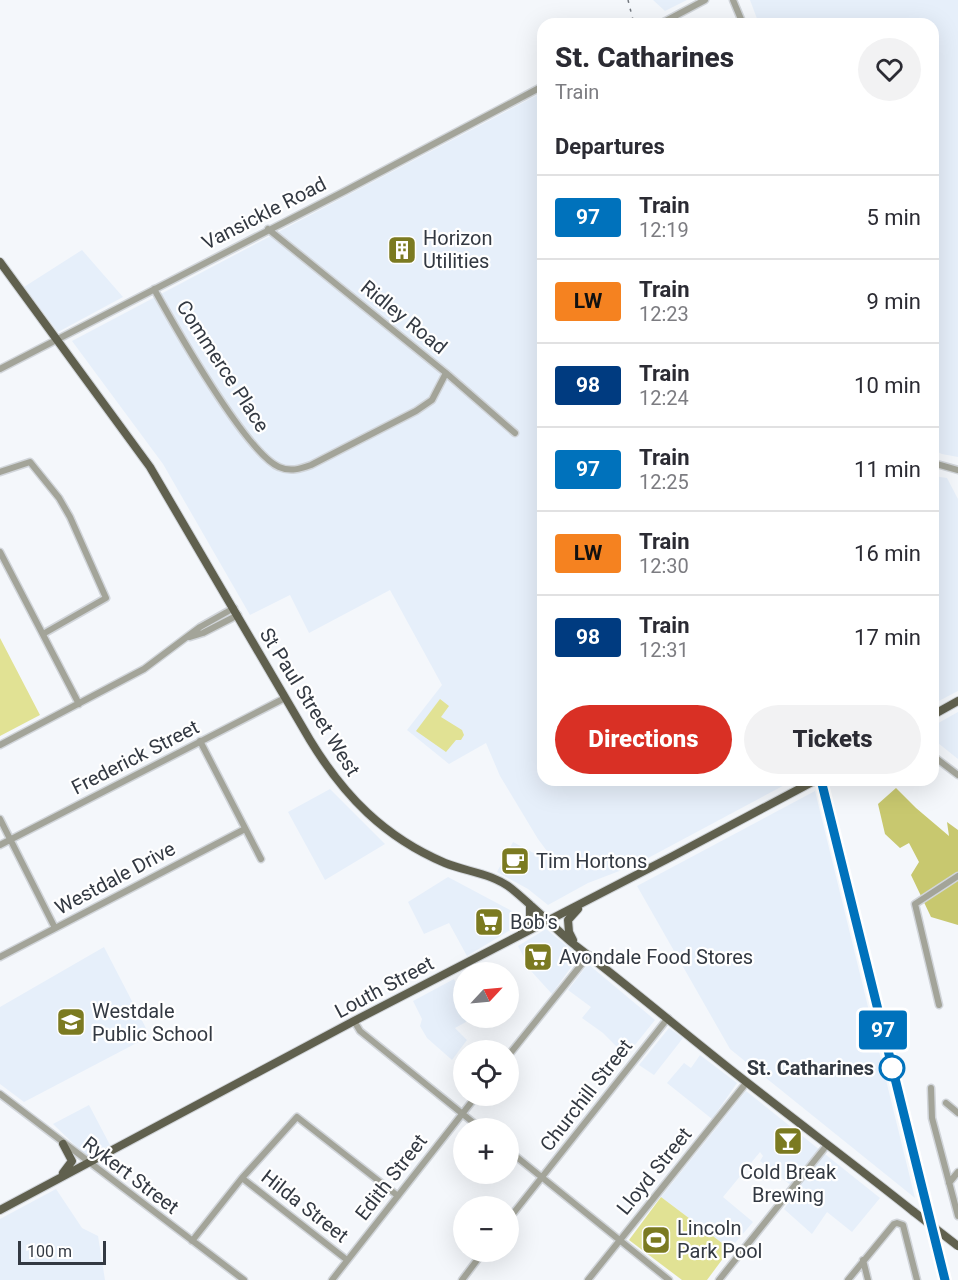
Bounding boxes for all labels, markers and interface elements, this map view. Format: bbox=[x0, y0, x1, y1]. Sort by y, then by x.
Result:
button: heart bbox=[858, 38, 921, 101]
text: St. Catharines bbox=[555, 41, 734, 74]
text: Train bbox=[555, 80, 599, 104]
text: Departures bbox=[555, 134, 665, 159]
street label: Vansickle Road bbox=[198, 171, 330, 255]
text: Train bbox=[639, 193, 690, 218]
text: 97 bbox=[576, 205, 600, 229]
text: 5 min bbox=[866, 205, 921, 230]
text: 12:19 bbox=[639, 218, 689, 242]
place label: Horizon Utilities bbox=[423, 226, 493, 273]
building icon: Horizon Utilities bbox=[386, 234, 418, 266]
street label: Ridley Road bbox=[356, 275, 452, 359]
text: Train bbox=[639, 277, 690, 302]
text: LW bbox=[574, 289, 602, 313]
text: 9 min bbox=[866, 289, 921, 314]
street label: Commerce Place bbox=[171, 296, 275, 436]
text: 12:23 bbox=[639, 302, 689, 326]
text: Train bbox=[639, 361, 690, 386]
text: 98 bbox=[576, 373, 600, 397]
text: 10 min bbox=[854, 373, 921, 398]
text: 12:24 bbox=[639, 386, 689, 410]
text: Train bbox=[639, 445, 690, 470]
text: 97 bbox=[576, 457, 600, 481]
text: 11 min bbox=[854, 457, 921, 482]
text: 12:25 bbox=[639, 470, 689, 494]
text: Train bbox=[639, 529, 690, 554]
text: LW bbox=[574, 541, 602, 565]
text: 16 min bbox=[854, 541, 921, 566]
text: 12:30 bbox=[639, 554, 689, 578]
text: Train bbox=[639, 613, 690, 638]
street label: St Paul Street West bbox=[255, 623, 365, 781]
text: 98 bbox=[576, 625, 600, 649]
text: 17 min bbox=[854, 625, 921, 650]
text: 12:31 bbox=[639, 638, 689, 662]
button: Directions bbox=[555, 705, 732, 774]
button: Tickets bbox=[744, 705, 921, 774]
street label: Frederick Street bbox=[67, 715, 203, 799]
street label: Westdale Drive bbox=[51, 836, 179, 920]
cafe icon: Tim Hortons bbox=[499, 845, 531, 877]
place label: Tim Hortons bbox=[536, 849, 647, 873]
supermarket icon: Bob's bbox=[473, 906, 505, 938]
place label: Bob's bbox=[510, 910, 558, 934]
supermarket icon: Avondale Food Stores bbox=[522, 941, 554, 973]
place label: Avondale Food Stores bbox=[559, 945, 753, 969]
street label: Louth Street bbox=[330, 951, 438, 1023]
north arrow bbox=[453, 962, 519, 1028]
map controls bbox=[453, 962, 519, 1262]
place label: Westdale Public School bbox=[92, 999, 213, 1046]
school or university icon: Westdale Public School bbox=[55, 1006, 87, 1038]
line badge: 97 bbox=[856, 1010, 910, 1050]
text: 97 bbox=[871, 1018, 895, 1042]
street label: Churchill Street bbox=[535, 1034, 637, 1156]
button: locate bbox=[453, 1040, 519, 1106]
marker: St. Catharines bbox=[879, 1055, 905, 1081]
place label: St. Catharines bbox=[747, 1056, 874, 1080]
button: + bbox=[453, 1118, 519, 1184]
street label: Lloyd Street bbox=[612, 1123, 696, 1219]
bar icon: Cold Break Brewing bbox=[772, 1125, 804, 1157]
street label: Edith Street bbox=[350, 1129, 432, 1225]
street label: Rykert Street bbox=[78, 1131, 184, 1219]
place label: Cold Break Brewing bbox=[740, 1160, 837, 1207]
street label: Hilda Street bbox=[257, 1165, 353, 1247]
button: − bbox=[453, 1196, 519, 1262]
place label: Lincoln Park Pool bbox=[677, 1216, 762, 1263]
sports icon: Lincoln Park Pool bbox=[640, 1224, 672, 1256]
scale bar bbox=[18, 1238, 106, 1266]
text: 100 m bbox=[27, 1242, 72, 1261]

